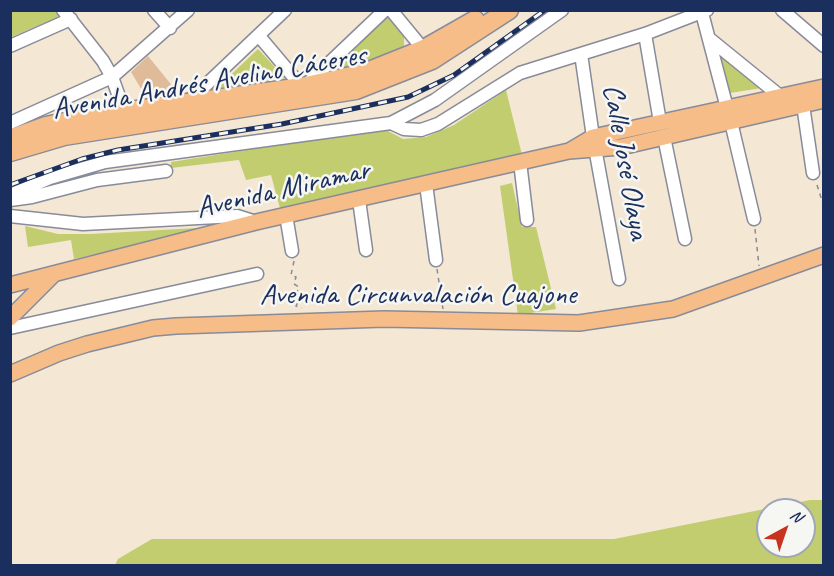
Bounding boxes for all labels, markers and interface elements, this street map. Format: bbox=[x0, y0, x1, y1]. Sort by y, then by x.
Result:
street label: Avenida Andrés Avelino Cáceres bbox=[49, 38, 369, 128]
street label: Calle José Olaya bbox=[594, 82, 656, 242]
street label: Avenida Miramar bbox=[193, 153, 373, 227]
street label: Avenida Circunvalación Cuajone bbox=[260, 277, 576, 313]
north arrow bbox=[756, 498, 816, 558]
text: N bbox=[786, 505, 807, 527]

